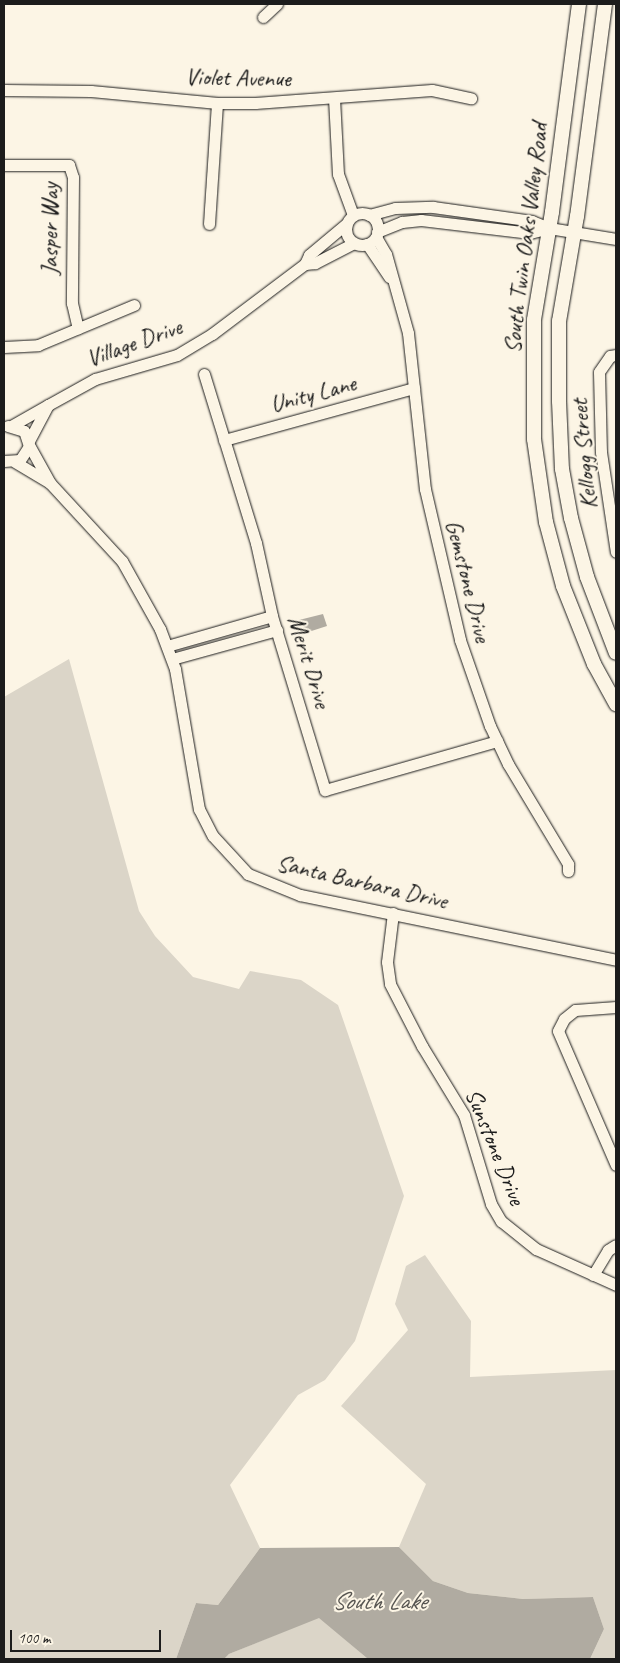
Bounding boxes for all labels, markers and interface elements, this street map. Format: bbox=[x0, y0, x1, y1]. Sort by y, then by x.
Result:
street label: Violet Avenue bbox=[185, 63, 291, 93]
street label: South Twin Oaks Valley Road bbox=[498, 121, 554, 355]
street label: Jasper Way bbox=[36, 183, 64, 275]
street label: Village Drive bbox=[82, 313, 186, 373]
street label: Unity Lane bbox=[267, 369, 359, 419]
street label: Kellogg Street bbox=[565, 398, 603, 510]
street label: Gemstone Drive bbox=[439, 517, 497, 645]
street label: Merit Drive bbox=[281, 612, 337, 712]
street label: Santa Barbara Drive bbox=[273, 848, 451, 916]
street label: Sunstone Drive bbox=[459, 1085, 531, 1209]
water label: South Lake bbox=[332, 1586, 426, 1616]
scale bar bbox=[12, 1620, 164, 1652]
text: 100 m bbox=[18, 1629, 50, 1648]

